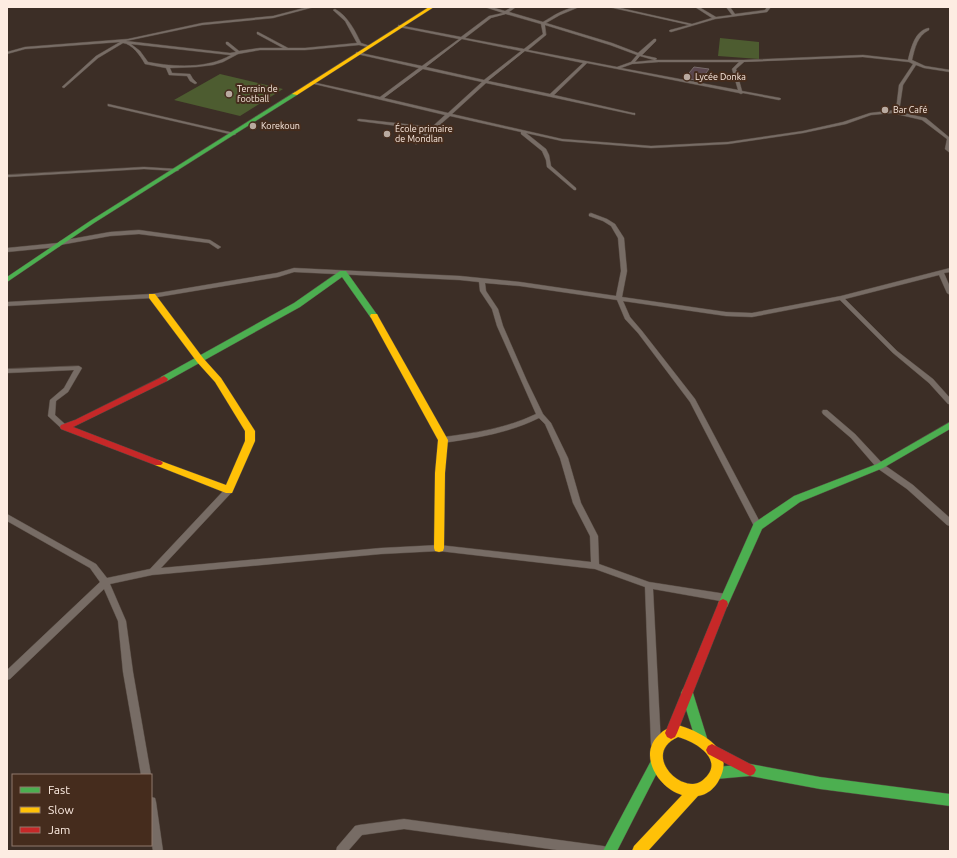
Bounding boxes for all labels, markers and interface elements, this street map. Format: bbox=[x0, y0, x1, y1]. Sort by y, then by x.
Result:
marker: Lycée Donka bbox=[682, 72, 692, 82]
place label: Lycée Donka bbox=[695, 72, 746, 82]
place label: Terrain de football bbox=[237, 84, 278, 104]
marker: Terrain de football bbox=[224, 89, 234, 99]
marker: Bar Café bbox=[880, 105, 890, 115]
place label: Bar Café bbox=[893, 105, 927, 115]
marker: Korekoun bbox=[248, 121, 258, 131]
place label: Korekoun bbox=[261, 121, 300, 131]
place label: École primaire de Mondlan bbox=[395, 122, 453, 144]
marker: École primaire de Mondlan bbox=[382, 129, 392, 139]
legend bbox=[12, 774, 152, 846]
text: Fast bbox=[48, 783, 70, 796]
text: Slow bbox=[48, 803, 74, 816]
text: Jam bbox=[48, 823, 70, 836]

